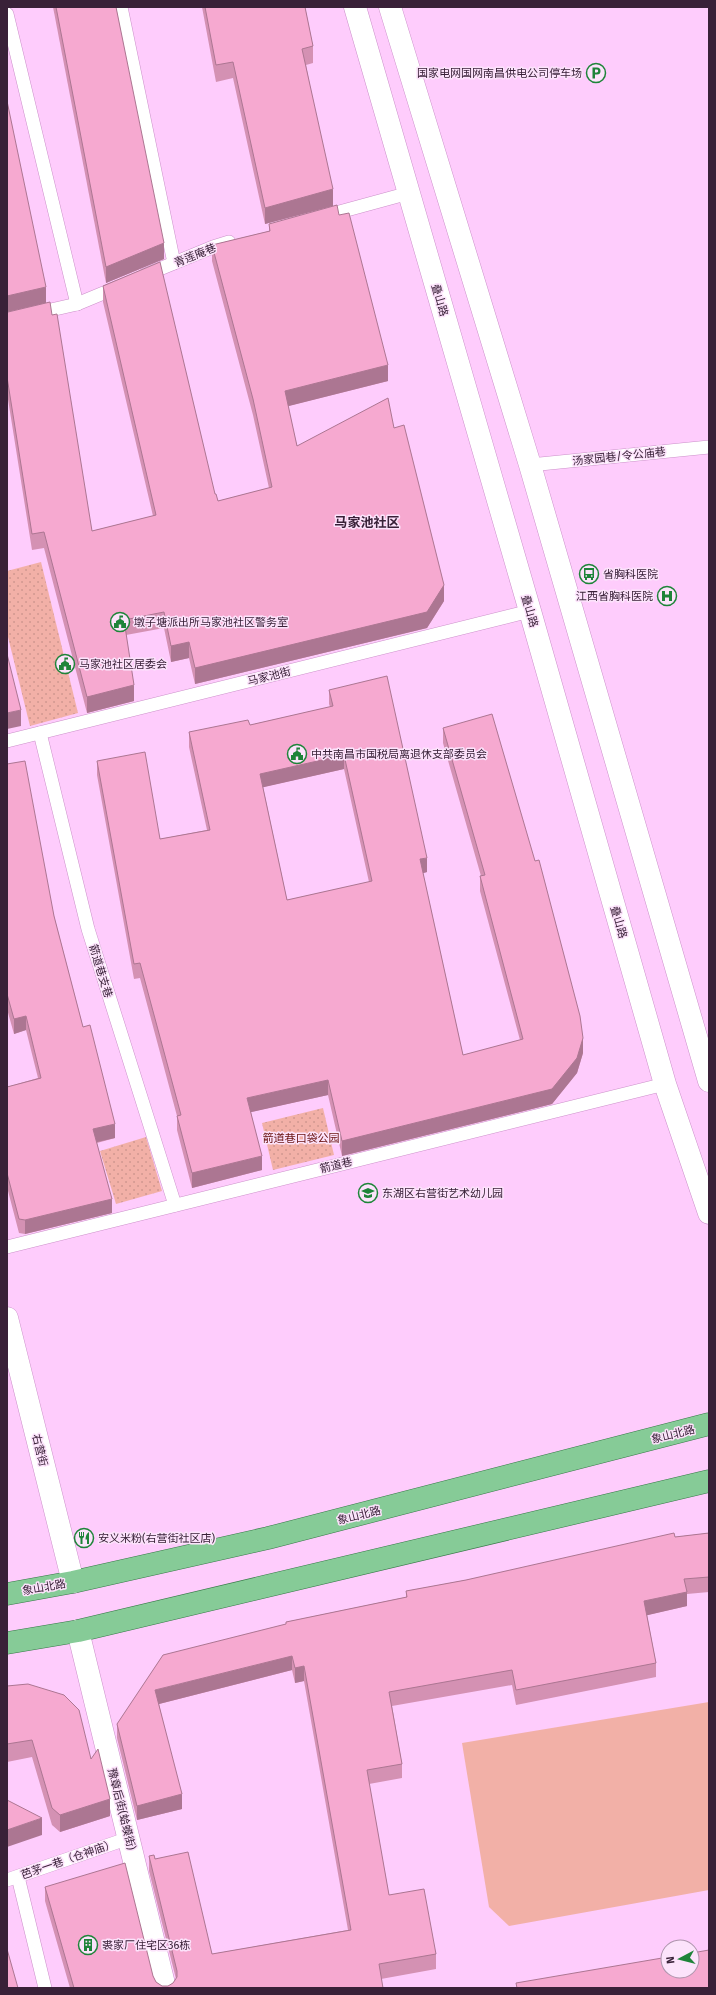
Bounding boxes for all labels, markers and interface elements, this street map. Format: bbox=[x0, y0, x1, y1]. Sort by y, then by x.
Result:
parking icon: 国家电网国网南昌供电公司停车场 bbox=[585, 62, 607, 84]
place label: 国家电网国网南昌供电公司停车场 bbox=[417, 67, 582, 80]
street label: 青莲庵巷 bbox=[172, 241, 218, 270]
street label: 叠山路 bbox=[429, 282, 450, 318]
street label: 汤家园巷/令公庙巷 bbox=[572, 445, 666, 468]
district label: 马家池社区 bbox=[334, 515, 400, 530]
bus stop icon: 省胸科医院 bbox=[578, 563, 600, 585]
place label: 省胸科医院 bbox=[603, 568, 658, 581]
hospital icon: 江西省胸科医院 bbox=[656, 585, 678, 607]
place label: 江西省胸科医院 bbox=[576, 590, 653, 603]
street label: 叠山路 bbox=[519, 593, 540, 629]
public building icon: 墩子塘派出所马家池社区警务室 bbox=[109, 611, 131, 633]
place label: 墩子塘派出所马家池社区警务室 bbox=[134, 616, 288, 629]
public building icon: 马家池社区居委会 bbox=[54, 653, 76, 675]
place label: 马家池社区居委会 bbox=[79, 658, 167, 671]
street label: 马家池街 bbox=[246, 665, 292, 688]
public building icon: 中共南昌市国税局离退休支部委员会 bbox=[286, 743, 308, 765]
place label: 中共南昌市国税局离退休支部委员会 bbox=[311, 748, 487, 761]
street label: 叠山路 bbox=[608, 904, 629, 940]
street label: 箭道巷支巷 bbox=[86, 943, 115, 999]
park label: 箭道巷口袋公园 bbox=[263, 1132, 340, 1145]
street label: 箭道巷 bbox=[319, 1155, 354, 1176]
school or university icon: 东湖区右营街艺术幼儿园 bbox=[357, 1182, 379, 1204]
place label: 东湖区右营街艺术幼儿园 bbox=[382, 1187, 503, 1200]
street label: 象山北路 bbox=[650, 1423, 696, 1446]
street label: 右营街 bbox=[29, 1433, 50, 1468]
street label: 象山北路 bbox=[336, 1504, 382, 1527]
restaurant icon: 安义米粉(右营街社区店) bbox=[73, 1527, 95, 1549]
place label: 安义米粉(右营街社区店) bbox=[98, 1532, 216, 1545]
street label: 象山北路 bbox=[21, 1577, 67, 1598]
street label: 豫章后街(蛤蟆街) bbox=[105, 1767, 138, 1852]
street label: 芭茅一巷（仓神庙） bbox=[19, 1837, 117, 1882]
building icon: 裘家厂住宅区36栋 bbox=[77, 1934, 99, 1956]
place label: 裘家厂住宅区36栋 bbox=[102, 1939, 190, 1952]
north arrow bbox=[660, 1939, 700, 1979]
text: N bbox=[664, 1956, 677, 1965]

